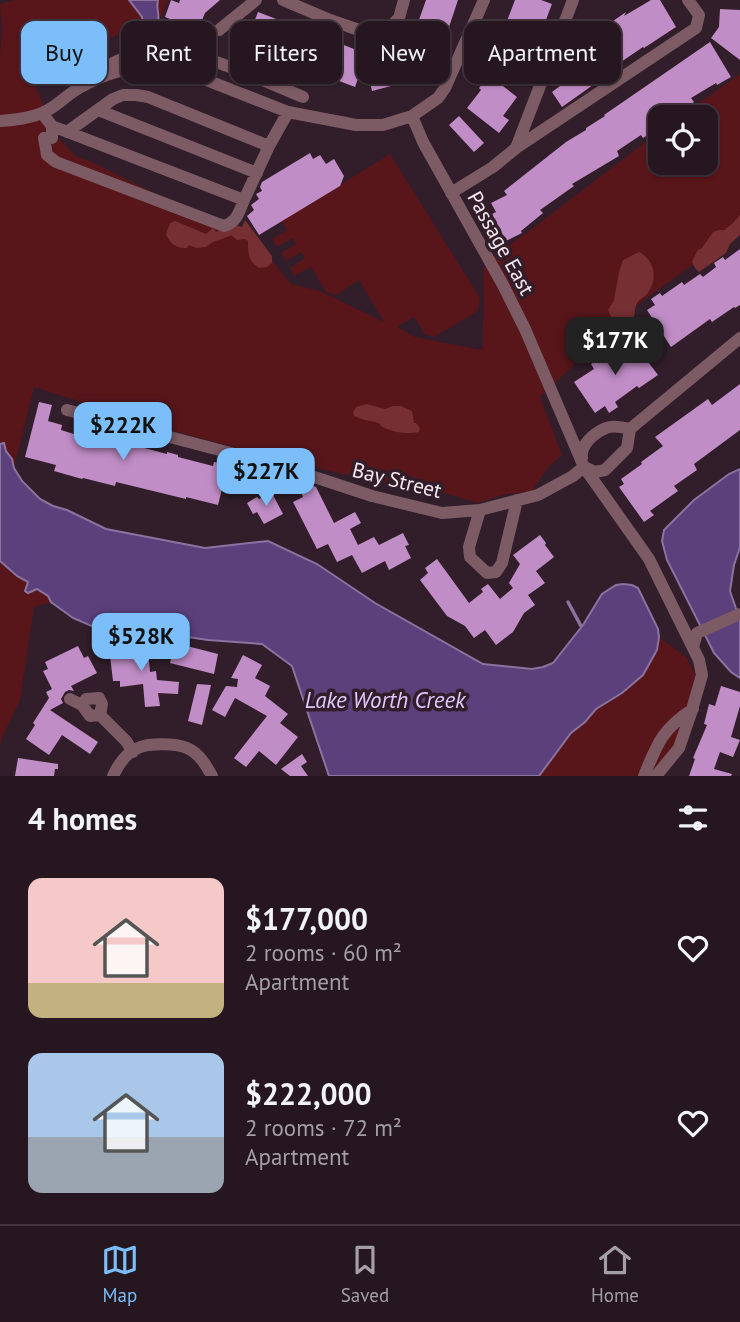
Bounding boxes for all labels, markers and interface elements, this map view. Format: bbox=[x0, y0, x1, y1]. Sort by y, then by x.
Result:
chip: Buy bbox=[21, 21, 107, 84]
chip: Rent bbox=[121, 21, 216, 84]
chip: Filters bbox=[230, 21, 342, 84]
chip: New bbox=[356, 21, 450, 84]
chip: Apartment bbox=[464, 21, 621, 84]
map controls bbox=[648, 105, 718, 175]
button: locate bbox=[648, 105, 718, 175]
street label: Passage East bbox=[461, 186, 541, 300]
pin: $177K bbox=[566, 318, 664, 377]
text: $177K bbox=[582, 325, 648, 354]
pin: $222K bbox=[74, 402, 172, 462]
text: $222K bbox=[90, 410, 156, 439]
pin: $227K bbox=[217, 448, 315, 508]
text: $227K bbox=[233, 456, 299, 485]
street label: Bay Street bbox=[350, 456, 444, 504]
pin: $528K bbox=[92, 614, 190, 673]
text: $528K bbox=[108, 621, 174, 650]
water label: Lake Worth Creek bbox=[305, 685, 467, 714]
text: 4 homes bbox=[28, 799, 137, 838]
icon: filters bbox=[674, 799, 712, 837]
text: $177,000 bbox=[245, 899, 368, 938]
icon: home bbox=[84, 906, 168, 990]
icon: heart bbox=[674, 929, 712, 967]
text: 2 rooms · 60 m² bbox=[245, 938, 402, 967]
text: Apartment bbox=[245, 967, 349, 996]
text: $222,000 bbox=[245, 1074, 372, 1113]
icon: home bbox=[84, 1081, 168, 1165]
icon: heart bbox=[674, 1104, 712, 1142]
text: 2 rooms · 72 m² bbox=[245, 1113, 402, 1142]
text: Apartment bbox=[245, 1142, 349, 1171]
tab: Map bbox=[101, 1241, 139, 1307]
tab: Saved bbox=[341, 1241, 389, 1307]
tab: Home bbox=[591, 1241, 639, 1307]

